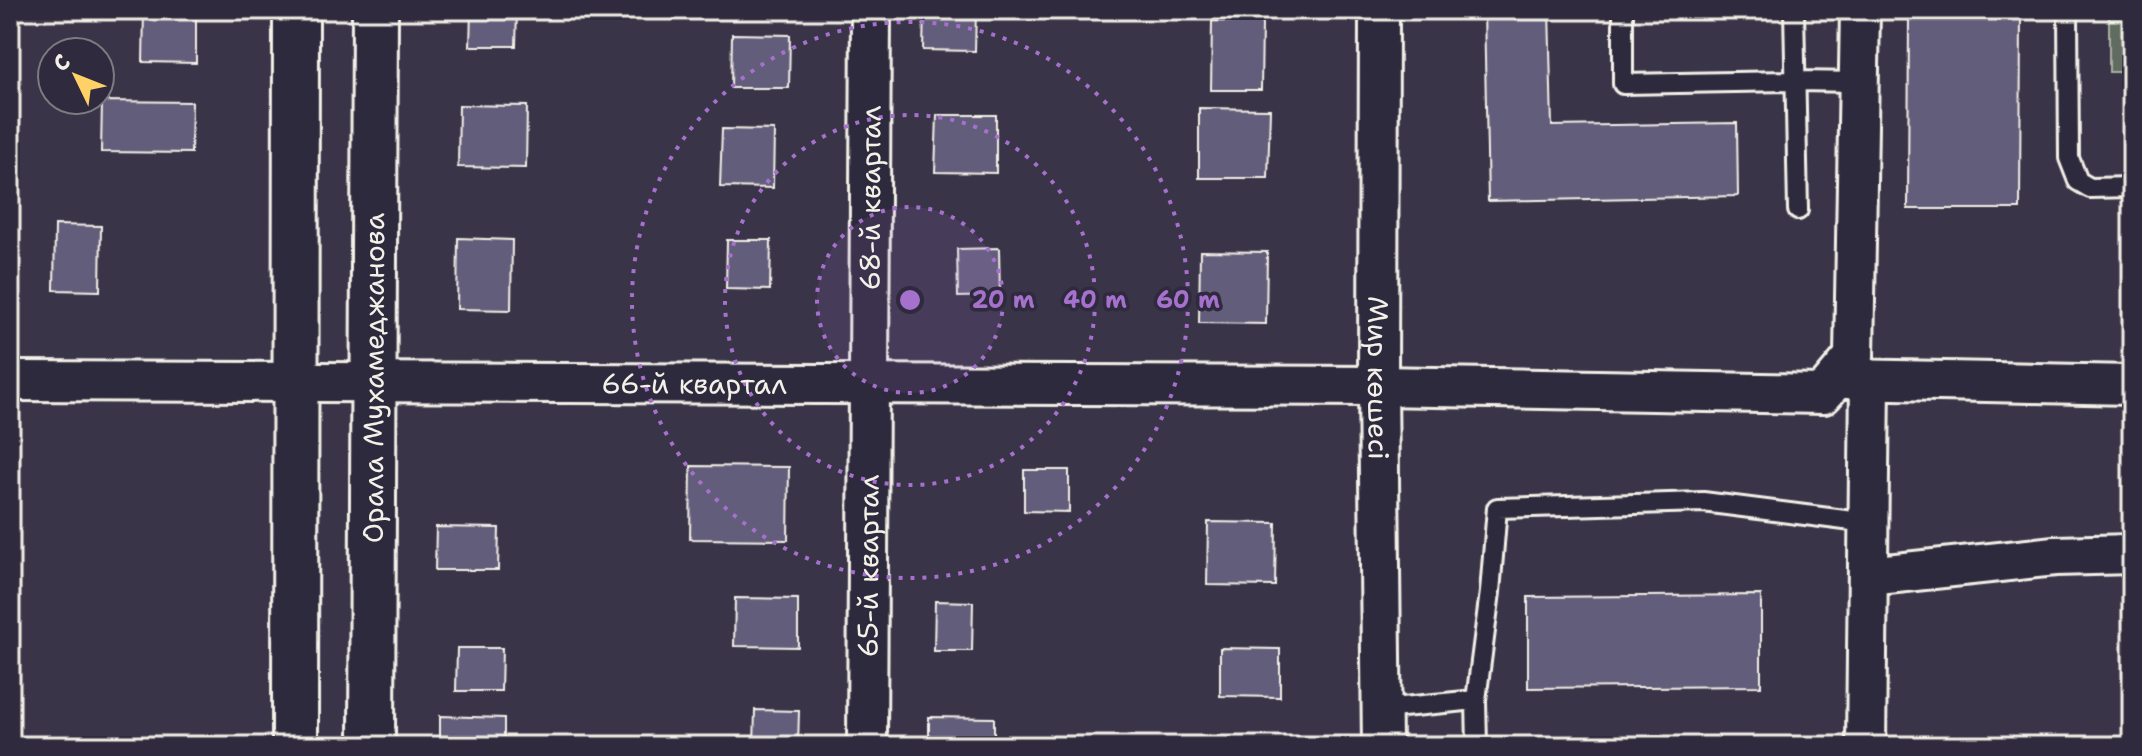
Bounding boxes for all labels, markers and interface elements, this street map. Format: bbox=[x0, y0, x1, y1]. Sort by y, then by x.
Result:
north arrow bbox=[36, 36, 116, 116]
text: С bbox=[47, 48, 77, 78]
street label: 68-й квартал bbox=[850, 105, 889, 291]
street label: Орала Мухамеджанова bbox=[354, 213, 393, 543]
text: 20 m bbox=[971, 284, 1035, 316]
text: 40 m bbox=[1063, 284, 1127, 316]
text: 60 m bbox=[1156, 284, 1220, 316]
centre of rings bbox=[896, 286, 924, 314]
street label: Мир көшесі bbox=[1359, 296, 1398, 460]
street label: 66-й квартал bbox=[601, 364, 787, 403]
street label: 65-й квартал bbox=[848, 474, 887, 658]

